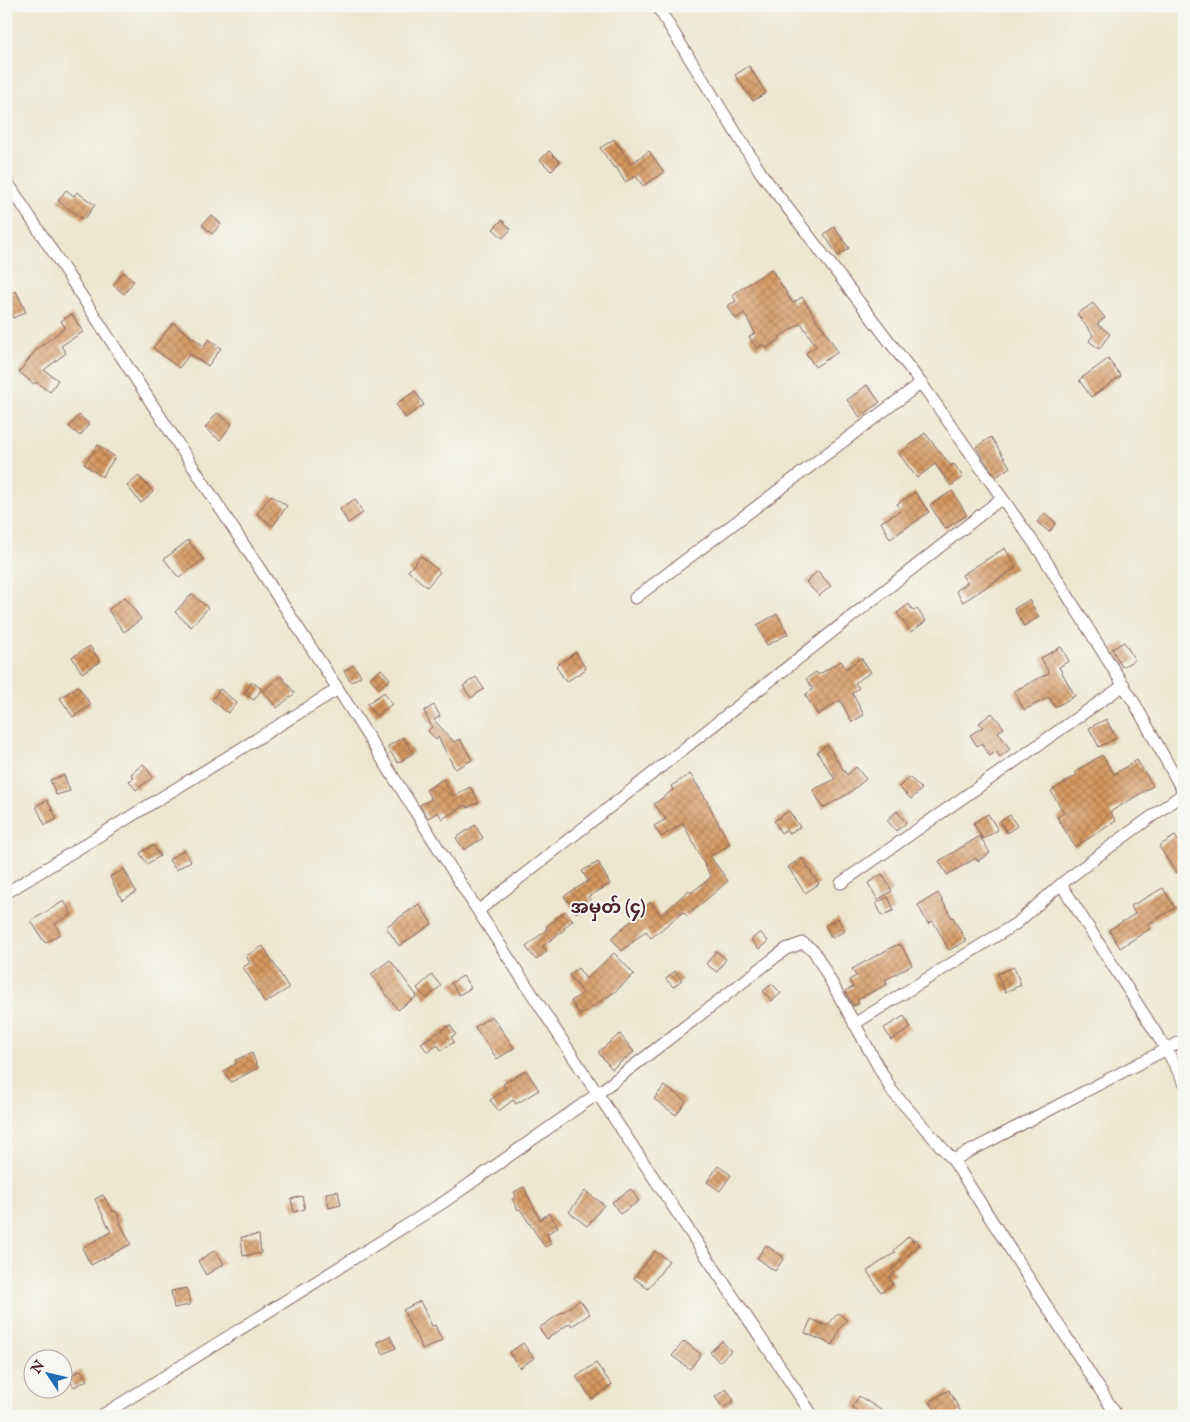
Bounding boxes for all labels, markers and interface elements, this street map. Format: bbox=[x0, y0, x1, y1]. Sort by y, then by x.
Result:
district label: အမှတ် (၄) bbox=[570, 895, 646, 921]
north arrow bbox=[22, 1350, 72, 1400]
text: N bbox=[27, 1357, 49, 1378]

